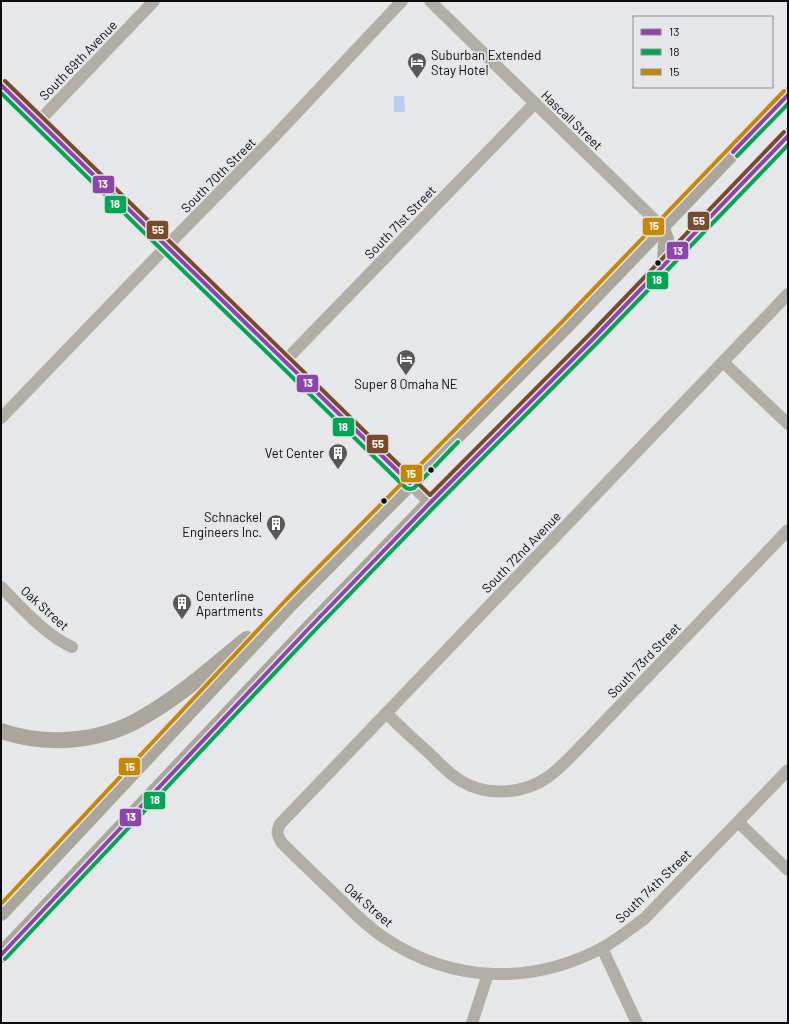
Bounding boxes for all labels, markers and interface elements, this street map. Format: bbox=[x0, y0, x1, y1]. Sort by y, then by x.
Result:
legend bbox=[633, 16, 773, 88]
street label: South 69th Avenue bbox=[36, 17, 120, 103]
text: 13 bbox=[669, 24, 679, 38]
text: 18 bbox=[669, 44, 679, 58]
place label: Suburban Extended Stay Hotel bbox=[431, 47, 541, 78]
hotel icon: Suburban Extended Stay Hotel bbox=[406, 51, 428, 79]
text: 15 bbox=[669, 64, 679, 78]
street label: Hascall Street bbox=[538, 87, 606, 153]
street label: South 70th Street bbox=[177, 134, 259, 216]
line badge: 13 bbox=[92, 175, 115, 194]
text: 13 bbox=[98, 177, 108, 190]
street label: South 71st Street bbox=[361, 182, 439, 262]
line badge: 18 bbox=[104, 195, 127, 214]
text: 18 bbox=[110, 197, 120, 210]
line badge: 55 bbox=[687, 211, 710, 231]
text: 55 bbox=[693, 214, 705, 227]
line badge: 15 bbox=[642, 217, 665, 236]
text: 15 bbox=[649, 219, 659, 232]
line badge: 55 bbox=[146, 220, 169, 240]
text: 55 bbox=[152, 223, 164, 236]
line badge: 13 bbox=[666, 241, 689, 260]
text: 13 bbox=[673, 244, 683, 257]
unlabelled marker bbox=[653, 258, 663, 268]
line badge: 18 bbox=[646, 271, 669, 290]
text: 18 bbox=[652, 273, 662, 286]
hotel icon: Super 8 Omaha NE bbox=[395, 348, 417, 376]
line badge: 13 bbox=[296, 374, 319, 393]
text: 13 bbox=[303, 376, 313, 389]
place label: Super 8 Omaha NE bbox=[354, 376, 458, 392]
line badge: 18 bbox=[332, 417, 355, 437]
text: 18 bbox=[338, 420, 348, 433]
line badge: 55 bbox=[366, 434, 389, 454]
text: 55 bbox=[372, 437, 384, 450]
building icon: Vet Center bbox=[327, 442, 349, 470]
place label: Vet Center bbox=[265, 445, 324, 461]
line badge: 15 bbox=[400, 464, 423, 483]
unlabelled marker bbox=[426, 465, 436, 475]
text: 15 bbox=[406, 467, 416, 480]
unlabelled marker bbox=[379, 496, 389, 506]
street label: South 72nd Avenue bbox=[478, 508, 564, 596]
place label: Schnackel Engineers Inc. bbox=[182, 509, 262, 540]
building icon: Schnackel Engineers Inc. bbox=[265, 513, 287, 541]
street label: Oak Street bbox=[18, 582, 72, 634]
place label: Centerline Apartments bbox=[196, 588, 263, 619]
building icon: Centerline Apartments bbox=[171, 592, 193, 620]
street label: South 73rd Street bbox=[604, 619, 684, 701]
line badge: 15 bbox=[118, 757, 141, 776]
text: 15 bbox=[125, 760, 135, 773]
line badge: 18 bbox=[143, 791, 166, 810]
text: 18 bbox=[150, 793, 160, 806]
line badge: 13 bbox=[119, 808, 142, 827]
text: 13 bbox=[126, 810, 136, 823]
street label: South 74th Street bbox=[612, 846, 694, 926]
street label: Oak Street bbox=[341, 880, 397, 930]

